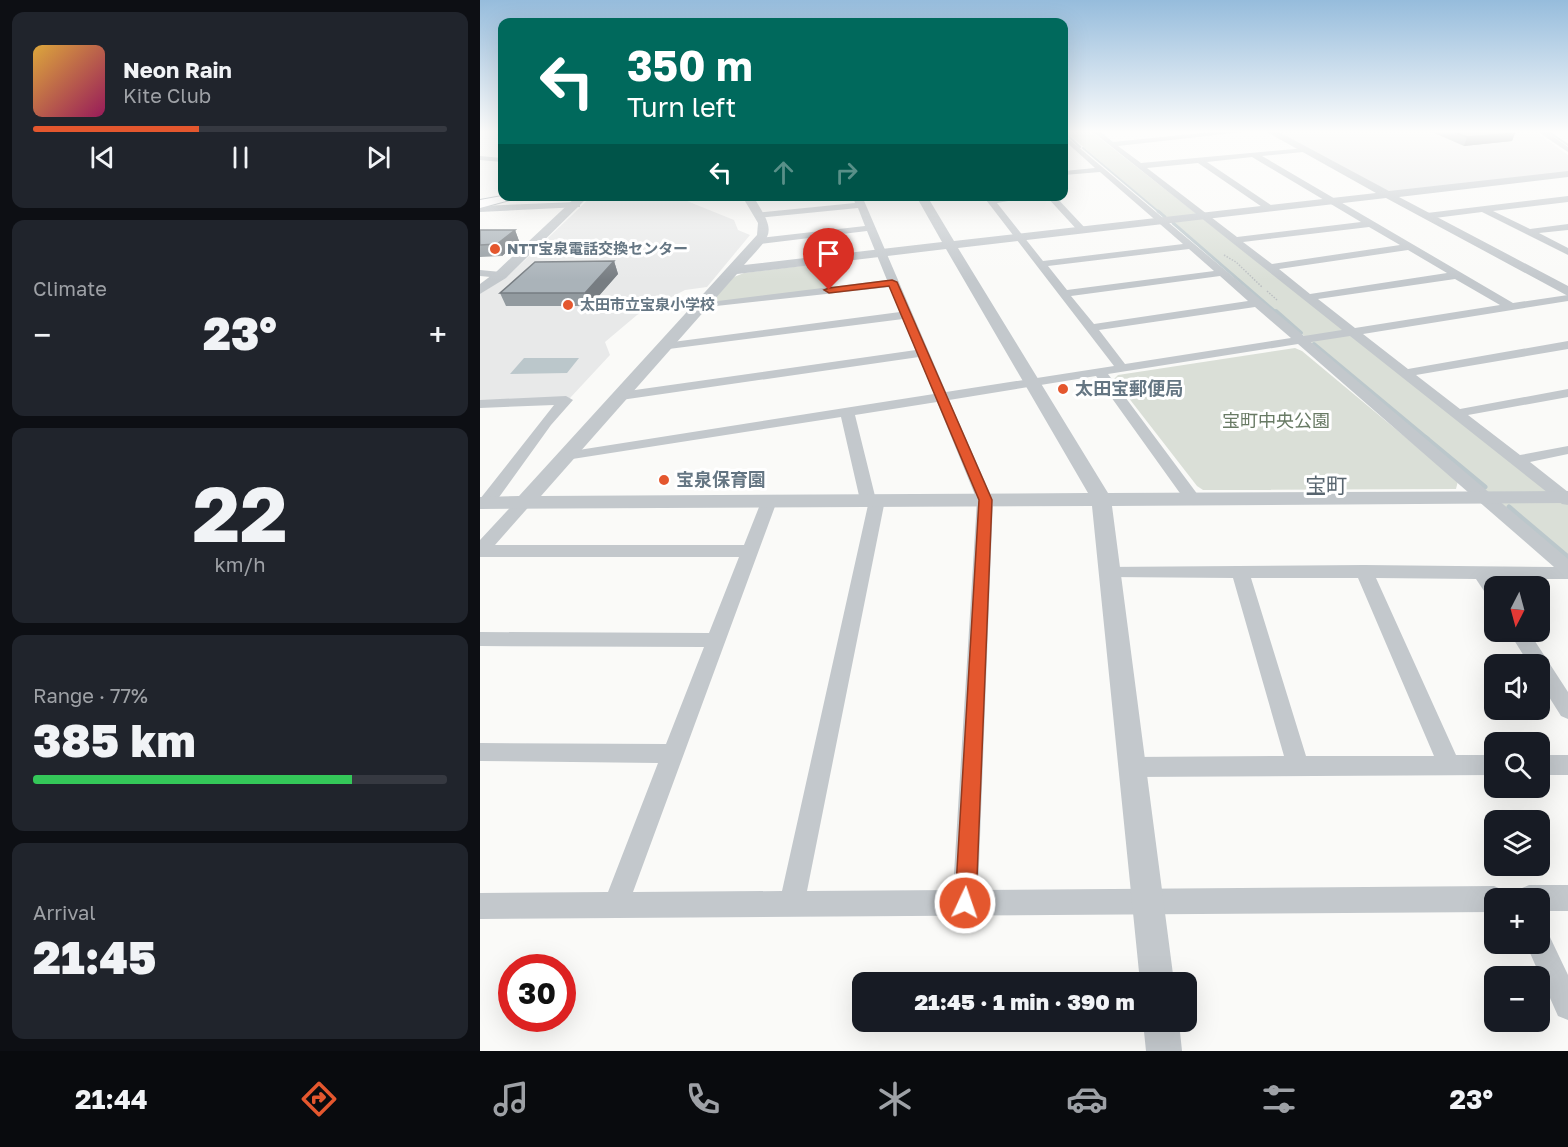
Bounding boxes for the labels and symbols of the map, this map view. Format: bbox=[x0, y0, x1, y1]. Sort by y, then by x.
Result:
pin bbox=[803, 228, 854, 290]
place label: NTT宝泉電話交換センター bbox=[507, 239, 688, 257]
marker: NTT宝泉電話交換センター bbox=[488, 242, 502, 256]
place label: 太田市立宝泉小学校 bbox=[580, 295, 715, 313]
marker: 太田市立宝泉小学校 bbox=[561, 298, 575, 312]
place label: 太田宝郵便局 bbox=[1075, 377, 1183, 399]
marker: 太田宝郵便局 bbox=[1056, 382, 1070, 396]
park label: 宝町中央公園 bbox=[1222, 409, 1330, 431]
place label: 宝泉保育園 bbox=[676, 468, 766, 490]
district label: 宝町 bbox=[1305, 472, 1347, 498]
marker: 宝泉保育園 bbox=[657, 473, 671, 487]
north arrow bbox=[1484, 576, 1550, 642]
position arrow bbox=[933, 871, 997, 935]
speed limit sign: 30 bbox=[498, 954, 576, 1032]

